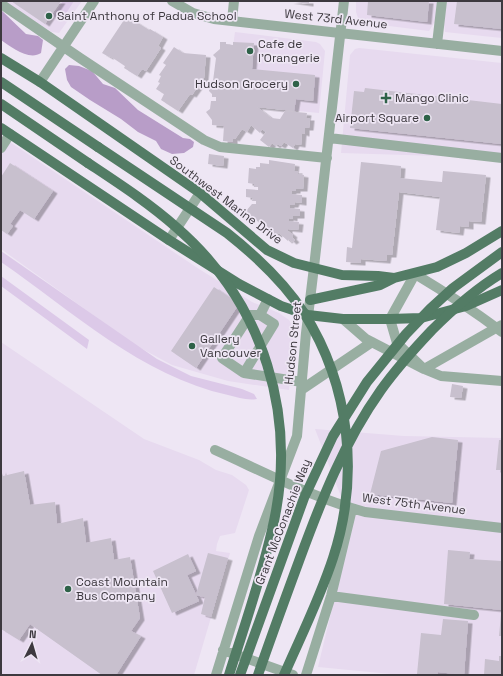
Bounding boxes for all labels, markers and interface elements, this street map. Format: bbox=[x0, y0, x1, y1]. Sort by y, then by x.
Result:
street label: West 73rd Avenue bbox=[284, 6, 388, 32]
place label: Saint Anthony of Padua School bbox=[57, 8, 237, 24]
marker: Saint Anthony of Padua School bbox=[44, 11, 54, 21]
place label: Cafe de l'Orangerie bbox=[258, 36, 320, 66]
marker: Cafe de l'Orangerie bbox=[245, 46, 255, 56]
place label: Hudson Grocery bbox=[195, 76, 288, 92]
marker: Hudson Grocery bbox=[291, 79, 301, 89]
place label: Mango Clinic bbox=[395, 90, 469, 106]
marker: Mango Clinic bbox=[380, 92, 392, 104]
place label: Airport Square bbox=[335, 110, 419, 126]
marker: Airport Square bbox=[422, 113, 432, 123]
street label: Southwest Marine Drive bbox=[166, 152, 286, 248]
street label: Hudson Street bbox=[281, 300, 305, 386]
place label: Gallery Vancouver bbox=[200, 331, 262, 361]
marker: Gallery Vancouver bbox=[187, 341, 197, 351]
street label: Grant McConachie Way bbox=[252, 457, 314, 587]
street label: West 75th Avenue bbox=[361, 490, 467, 518]
place label: Coast Mountain Bus Company bbox=[76, 574, 168, 604]
marker: Coast Mountain Bus Company bbox=[63, 584, 73, 594]
north arrow bbox=[12, 624, 52, 664]
text: N bbox=[29, 627, 37, 641]

